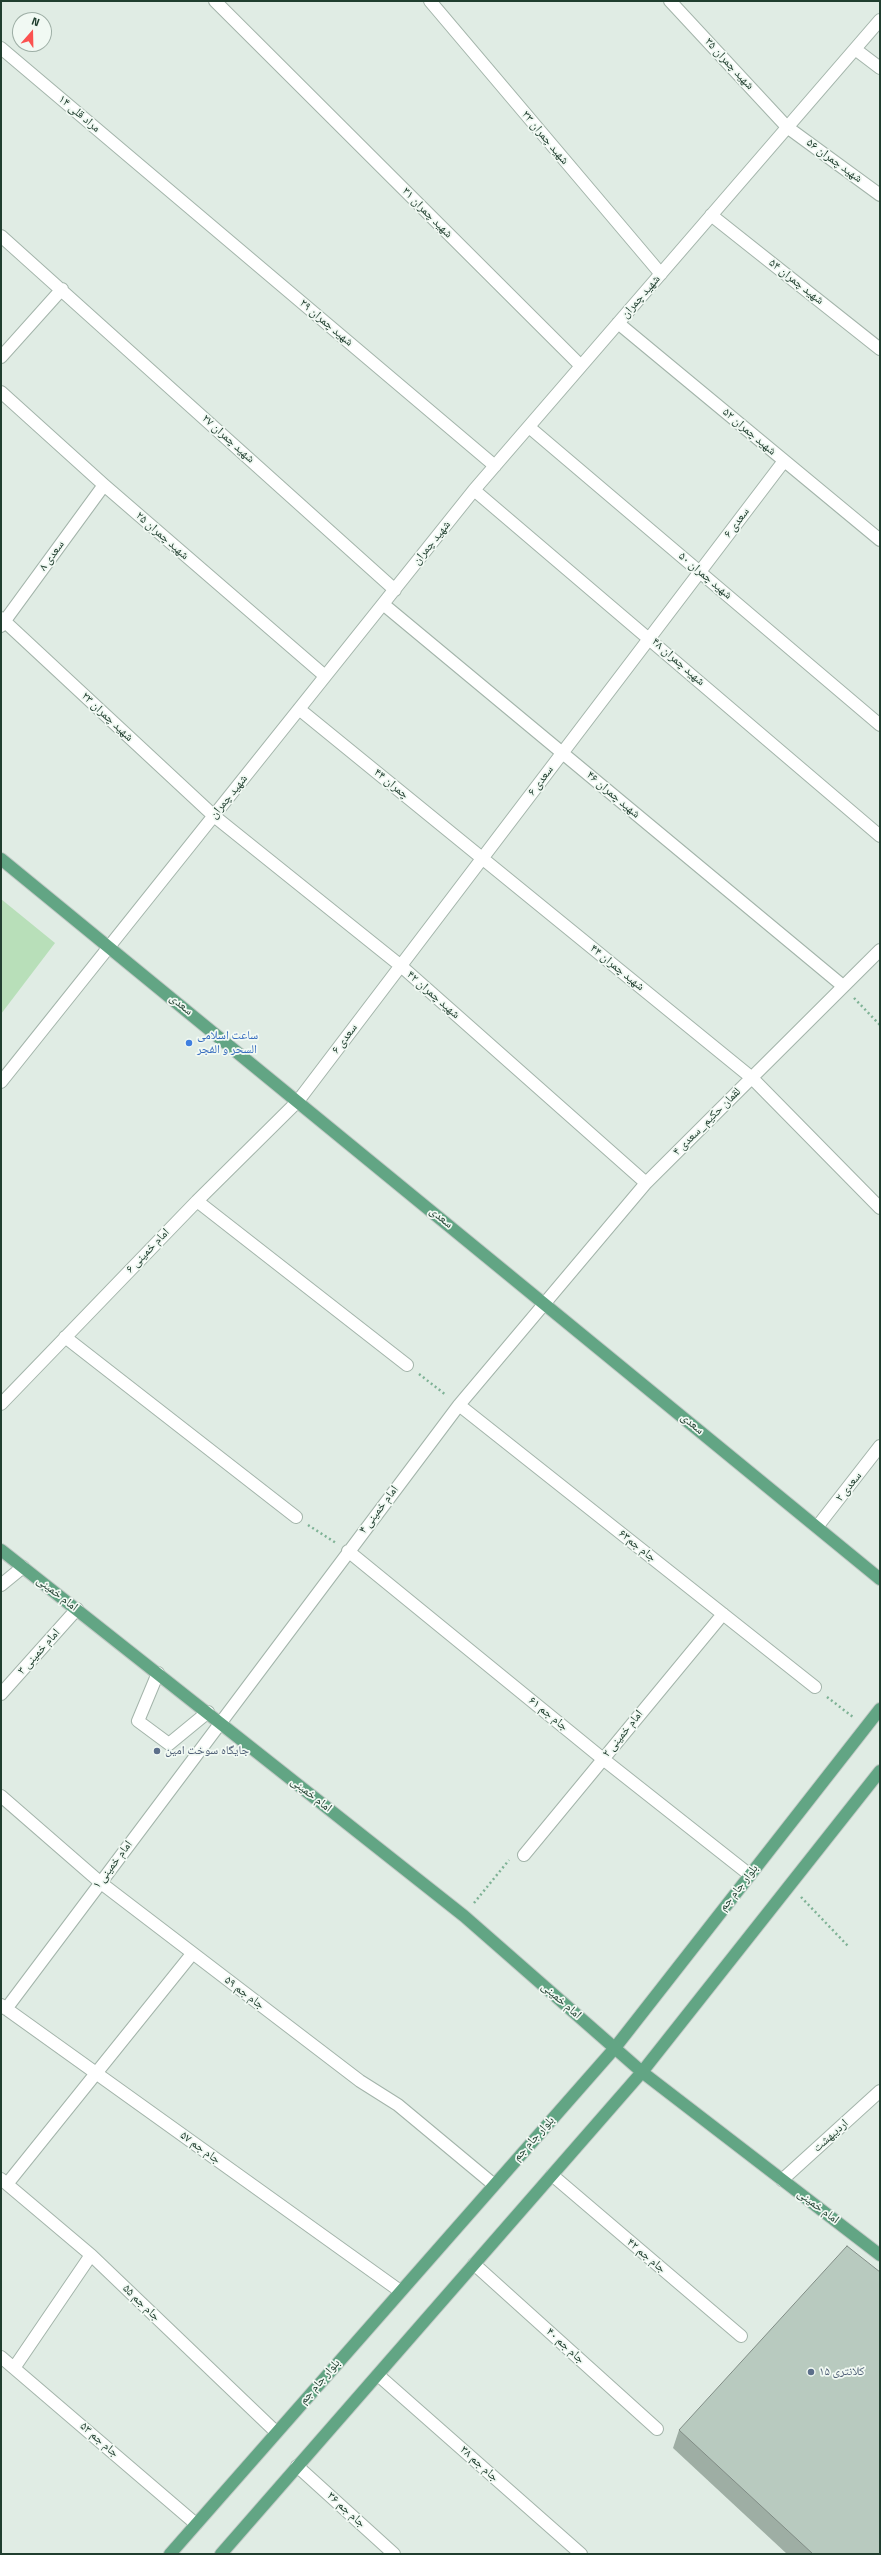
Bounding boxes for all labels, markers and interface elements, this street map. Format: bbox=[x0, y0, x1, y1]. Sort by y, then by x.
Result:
north arrow bbox=[12, 12, 52, 52]
text: N bbox=[29, 13, 42, 30]
street label: شهید چمران ۳۵ bbox=[701, 35, 757, 93]
street label: مراد قلی ۱۴ bbox=[55, 92, 103, 136]
street label: شهید چمران ۳۳ bbox=[518, 108, 572, 168]
street label: شهید چمران ۵۶ bbox=[803, 136, 865, 186]
street label: شهید چمران ۳۱ bbox=[399, 185, 455, 241]
street label: شهید چمران ۵۴ bbox=[766, 256, 826, 308]
street label: شهید چمران bbox=[618, 272, 664, 322]
street label: شهید چمران ۲۹ bbox=[296, 296, 356, 350]
street label: شهید چمران ۵۲ bbox=[719, 405, 779, 459]
street label: شهید چمران ۲۷ bbox=[199, 412, 257, 466]
street label: سعدی ۶ bbox=[721, 505, 753, 541]
street label: شهید چمران ۲۵ bbox=[132, 509, 192, 563]
street label: شهید چمران bbox=[410, 518, 454, 568]
street label: سعدی ۸ bbox=[36, 538, 68, 574]
street label: شهید چمران ۵۰ bbox=[675, 549, 735, 603]
street label: شهید چمران ۴۸ bbox=[648, 635, 708, 689]
street label: شهید چمران ۲۳ bbox=[78, 689, 136, 745]
street label: سعدی ۶ bbox=[525, 763, 557, 799]
street label: چمران ۴۴ bbox=[371, 766, 411, 802]
street label: شهید چمران ۴۶ bbox=[583, 768, 643, 822]
street label: شهید چمران bbox=[207, 772, 251, 822]
street label: شهید چمران ۴۴ bbox=[587, 942, 647, 994]
street label: شهید چمران ۴۲ bbox=[403, 968, 463, 1022]
street label: سعدی bbox=[166, 991, 196, 1019]
street label: سعدی ۶ bbox=[329, 1021, 361, 1057]
place label: ساعت اسلامی السحر و الفجر bbox=[197, 1029, 258, 1057]
marker: ساعت اسلامی السحر و الفجر bbox=[184, 1038, 194, 1048]
street label: لقمان حکیم_سعدی ۴ bbox=[670, 1085, 744, 1159]
street label: سعدی bbox=[426, 1204, 456, 1232]
street label: امام خمینی ۶ bbox=[123, 1226, 173, 1276]
street label: سعدی bbox=[677, 1410, 707, 1438]
street label: سعدی ۲ bbox=[833, 1469, 865, 1505]
street label: امام خمینی ۴ bbox=[356, 1483, 402, 1537]
street label: جام جم۶۳ bbox=[615, 1527, 659, 1565]
street label: امام خمینی bbox=[33, 1573, 81, 1615]
street label: امام خمینی ۳ bbox=[15, 1626, 63, 1678]
street label: جام جم ۶۱ bbox=[525, 1694, 571, 1734]
street label: امام خمینی ۲ bbox=[600, 1707, 646, 1761]
place label: جایگاه سوخت امین bbox=[165, 1744, 249, 1758]
marker: جایگاه سوخت امین bbox=[152, 1746, 162, 1756]
street label: امام خمینی bbox=[287, 1774, 335, 1816]
street label: امام خمینی ۱ bbox=[90, 1838, 136, 1892]
street label: بلوار جام جم bbox=[716, 1862, 762, 1914]
street label: جام جم ۵۹ bbox=[221, 1973, 267, 2013]
street label: امام خمینی bbox=[538, 1980, 584, 2022]
street label: بلوار جام جم bbox=[510, 2114, 558, 2164]
street label: اردیبهشت bbox=[810, 2116, 852, 2156]
street label: جام جم ۵۷ bbox=[177, 2128, 223, 2168]
street label: امام خمینی bbox=[794, 2187, 842, 2227]
street label: جام جم ۴۲ bbox=[624, 2236, 668, 2276]
street label: جام جم ۵۵ bbox=[119, 2282, 163, 2324]
street label: جام جم ۴۰ bbox=[543, 2325, 587, 2367]
street label: بلوار جام جم bbox=[296, 2356, 344, 2408]
place label: کلانتری ۱۵ bbox=[819, 2365, 865, 2379]
marker: کلانتری ۱۵ bbox=[806, 2367, 816, 2377]
street label: جام جم ۵۳ bbox=[77, 2419, 121, 2461]
street label: جام جم ۳۸ bbox=[457, 2443, 501, 2485]
street label: جام جم ۳۶ bbox=[324, 2489, 368, 2531]

